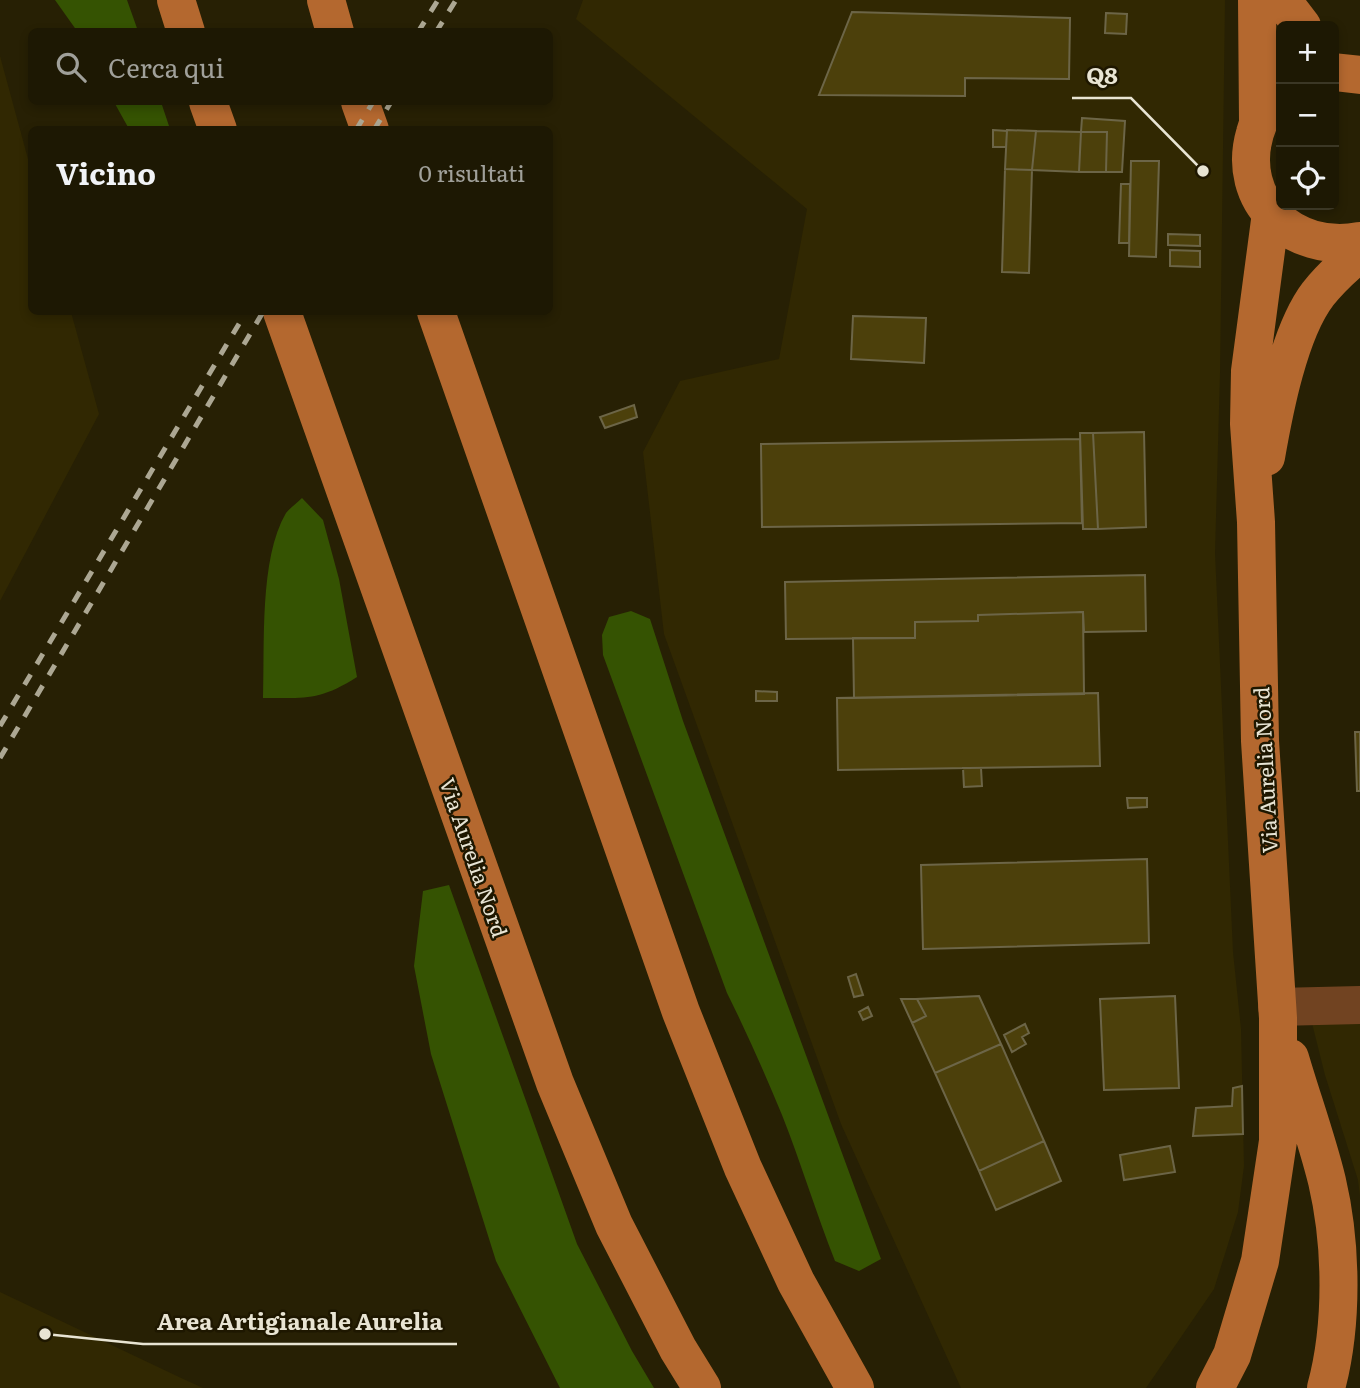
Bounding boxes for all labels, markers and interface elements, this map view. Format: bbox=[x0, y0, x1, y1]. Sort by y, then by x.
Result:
map controls bbox=[1276, 21, 1339, 210]
button: + bbox=[1276, 21, 1339, 84]
search box bbox=[28, 28, 553, 105]
text: Cerca qui bbox=[108, 47, 224, 86]
icon: search bbox=[52, 48, 90, 86]
callout: Q8 bbox=[1072, 54, 1131, 98]
text: Q8 bbox=[1086, 57, 1118, 91]
button: − bbox=[1276, 84, 1339, 147]
button: locate bbox=[1276, 147, 1339, 210]
text: Vicino bbox=[56, 150, 156, 194]
text: 0 risultati bbox=[419, 155, 525, 189]
street label: Via Aurelia Nord bbox=[1244, 686, 1284, 854]
street label: Via Aurelia Nord bbox=[433, 773, 517, 941]
callout: Area Artigianale Aurelia bbox=[143, 1300, 457, 1344]
text: Area Artigianale Aurelia bbox=[157, 1303, 444, 1337]

